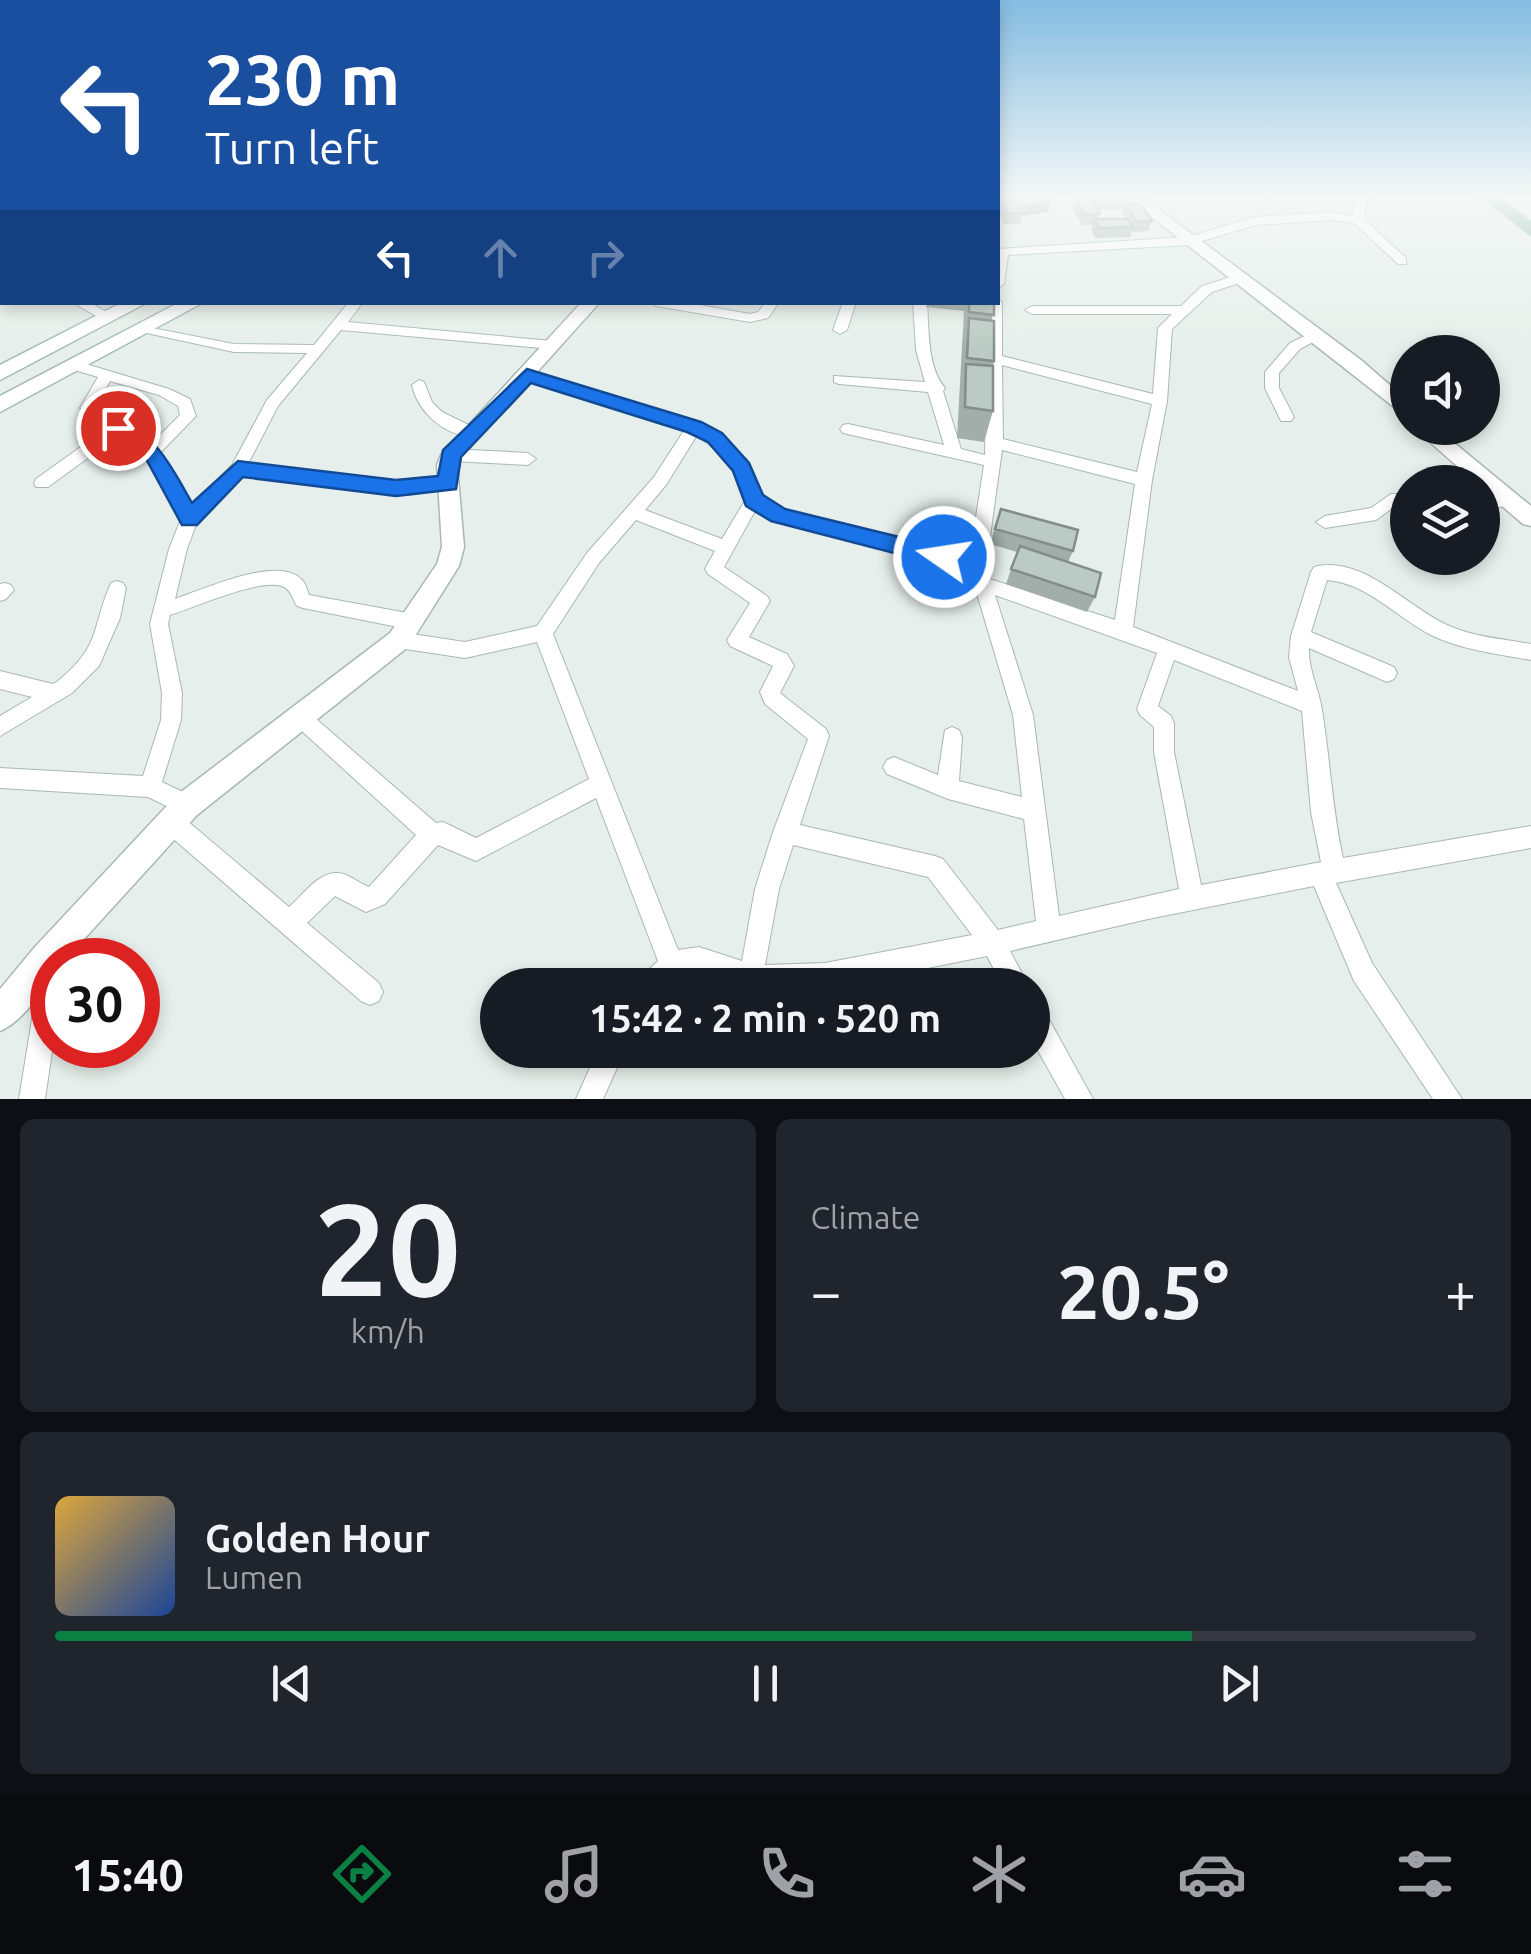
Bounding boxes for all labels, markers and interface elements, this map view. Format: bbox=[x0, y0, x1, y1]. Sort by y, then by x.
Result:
icon: left bbox=[40, 40, 170, 170]
text: 230 m bbox=[205, 40, 400, 118]
text: Turn left bbox=[205, 122, 379, 173]
icon: left bbox=[368, 230, 423, 285]
icon: ahead bbox=[473, 230, 528, 285]
icon: right bbox=[578, 230, 633, 285]
map controls bbox=[1390, 335, 1500, 575]
button: sound bbox=[1390, 335, 1500, 445]
pin bbox=[76, 386, 161, 471]
icon: arrive bbox=[91, 401, 146, 456]
button: layers bbox=[1390, 465, 1500, 575]
position arrow bbox=[892, 505, 996, 609]
speed limit sign: 30 bbox=[30, 938, 160, 1068]
text: 15:42 · 2 min · 520 m bbox=[589, 997, 941, 1039]
text: 20 bbox=[314, 1175, 461, 1321]
text: Climate bbox=[811, 1199, 921, 1235]
text: 20.5° bbox=[1057, 1249, 1229, 1333]
text: − bbox=[811, 1261, 842, 1322]
text: + bbox=[1445, 1261, 1476, 1322]
text: km/h bbox=[351, 1313, 425, 1349]
text: Golden Hour bbox=[205, 1517, 430, 1559]
text: Lumen bbox=[205, 1559, 303, 1595]
icon: previous bbox=[264, 1656, 319, 1711]
icon: pause bbox=[738, 1656, 793, 1711]
icon: next bbox=[1212, 1656, 1267, 1711]
icon: directions bbox=[327, 1839, 397, 1909]
icon: music bbox=[539, 1839, 609, 1909]
icon: phone bbox=[752, 1839, 822, 1909]
icon: climate bbox=[964, 1839, 1034, 1909]
icon: car bbox=[1177, 1839, 1247, 1909]
icon: filters bbox=[1390, 1839, 1460, 1909]
text: 15:40 bbox=[71, 1849, 184, 1900]

